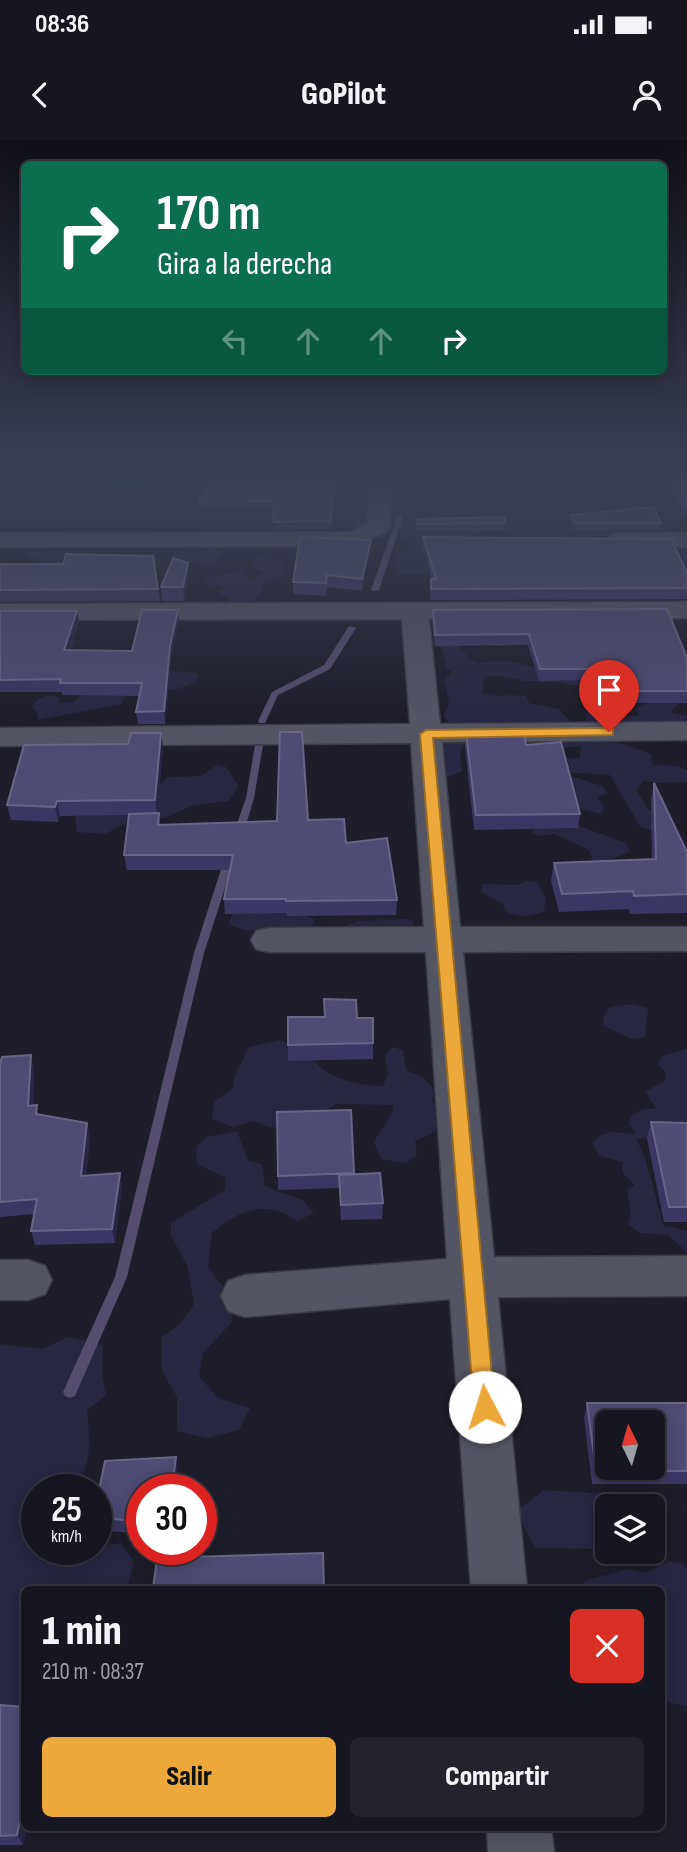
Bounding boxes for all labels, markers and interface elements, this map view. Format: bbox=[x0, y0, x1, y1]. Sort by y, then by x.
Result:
text: 08:36 bbox=[35, 9, 89, 40]
text: GoPilot bbox=[301, 75, 386, 114]
icon: back bbox=[21, 76, 59, 114]
icon: person bbox=[628, 76, 666, 114]
text: 170 m bbox=[157, 185, 261, 244]
icon: right bbox=[42, 189, 133, 280]
text: Gira a la derecha bbox=[157, 245, 332, 284]
icon: left bbox=[216, 322, 254, 360]
icon: ahead bbox=[289, 322, 327, 360]
icon: ahead bbox=[362, 322, 400, 360]
icon: right bbox=[435, 322, 473, 360]
pin bbox=[579, 660, 639, 732]
icon: arrive bbox=[590, 671, 628, 709]
position arrow bbox=[448, 1370, 522, 1444]
north arrow bbox=[595, 1410, 665, 1480]
map controls bbox=[595, 1410, 665, 1564]
speed limit sign: 30 bbox=[126, 1474, 217, 1565]
text: 25 bbox=[51, 1489, 82, 1532]
button: layers bbox=[595, 1494, 665, 1564]
text: km/h bbox=[51, 1526, 82, 1547]
text: 1 min bbox=[42, 1606, 122, 1657]
button: close bbox=[570, 1609, 644, 1683]
text: 210 m · 08:37 bbox=[42, 1658, 144, 1686]
button: Salir bbox=[42, 1737, 336, 1817]
button: Compartir bbox=[350, 1737, 644, 1817]

